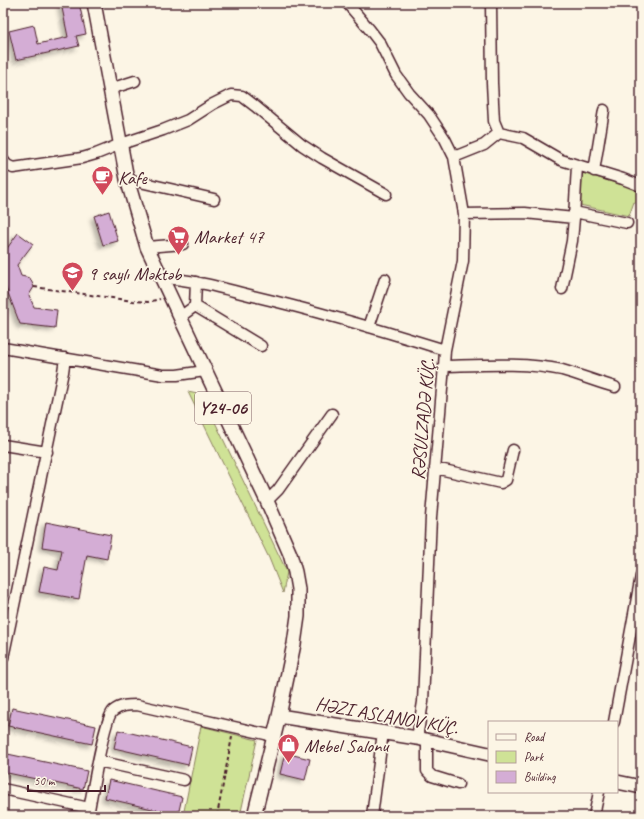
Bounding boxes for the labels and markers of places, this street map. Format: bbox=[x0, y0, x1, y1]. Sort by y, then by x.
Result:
cafe icon: Kafe bbox=[90, 164, 116, 197]
place label: Kafe bbox=[118, 166, 149, 190]
supermarket icon: Market 47 bbox=[165, 223, 191, 256]
place label: Market 47 bbox=[194, 225, 265, 249]
school or university icon: 9 saylı Məktəb bbox=[59, 260, 85, 293]
place label: 9 saylı Məktəb bbox=[88, 262, 183, 286]
shop icon: Mebel Salonu bbox=[276, 732, 302, 765]
place label: Mebel Salonu bbox=[304, 734, 391, 758]

